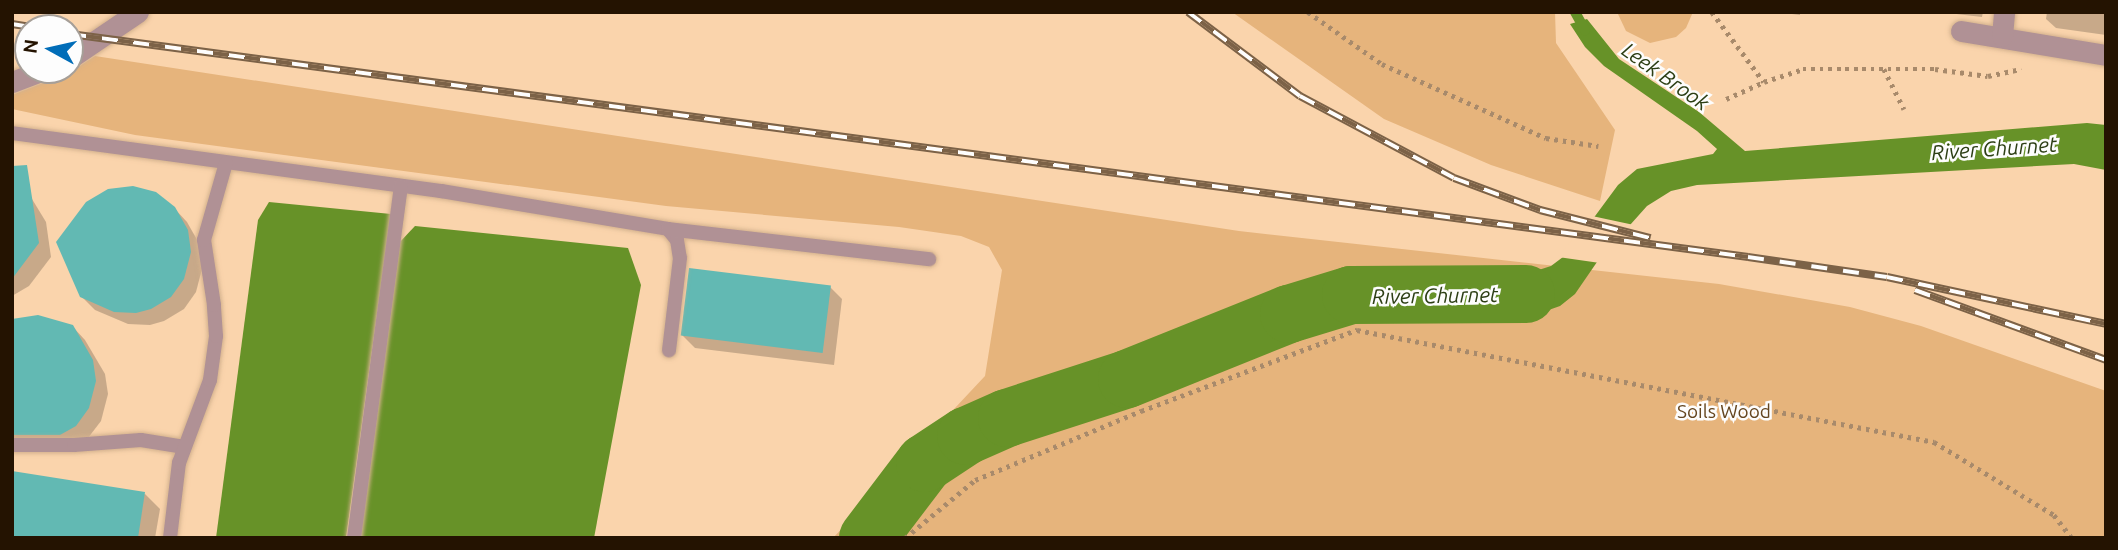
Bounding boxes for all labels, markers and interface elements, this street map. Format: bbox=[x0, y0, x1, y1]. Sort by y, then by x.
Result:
north arrow bbox=[14, 14, 84, 84]
water label: Leek Brook bbox=[1617, 37, 1715, 115]
text: N bbox=[18, 38, 42, 55]
water label: River Churnet bbox=[1930, 131, 2058, 165]
water label: River Churnet bbox=[1372, 281, 1498, 309]
park label: Soils Wood bbox=[1677, 401, 1771, 423]

